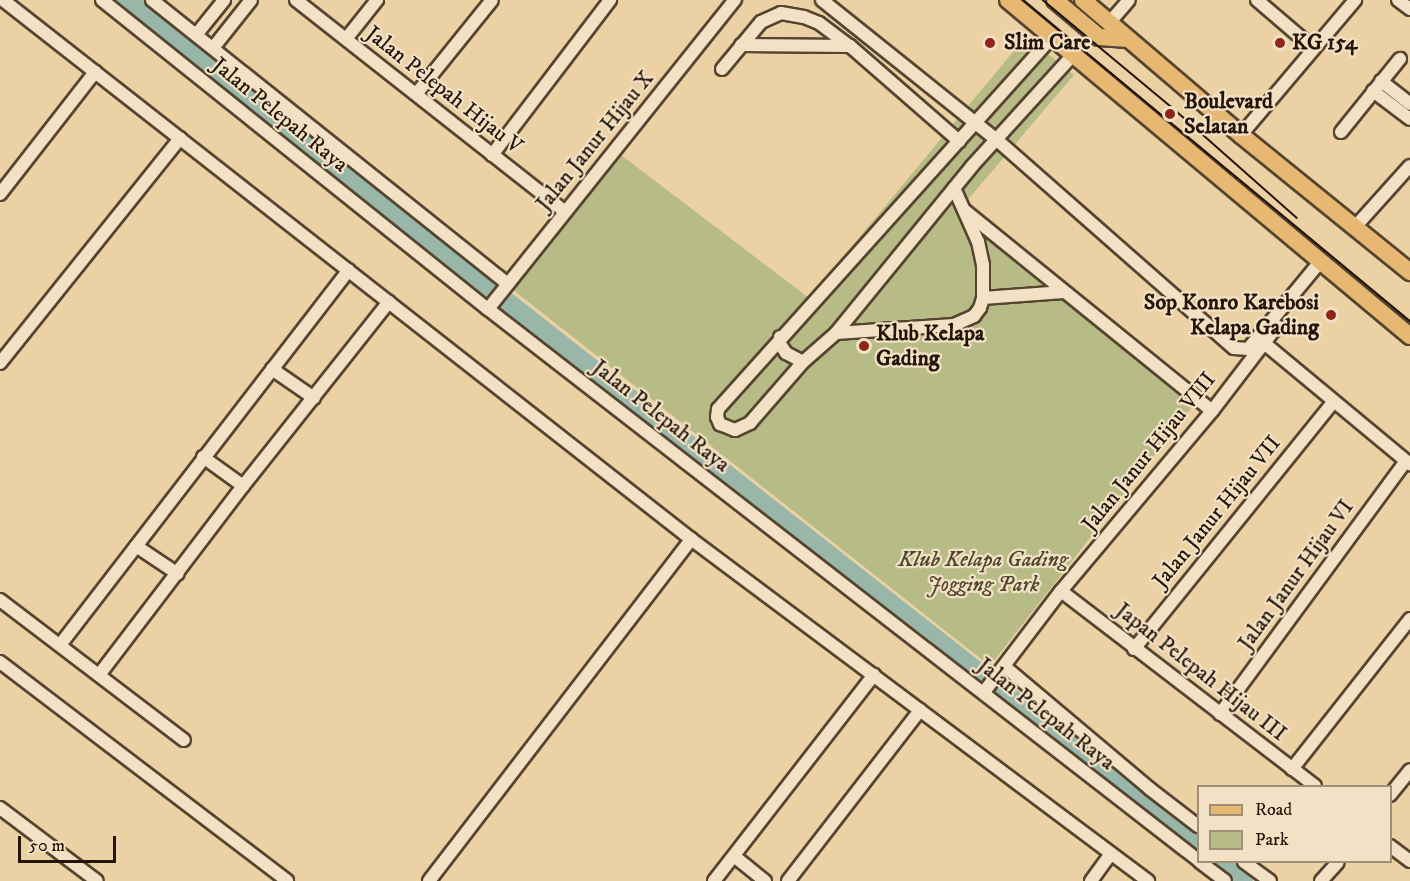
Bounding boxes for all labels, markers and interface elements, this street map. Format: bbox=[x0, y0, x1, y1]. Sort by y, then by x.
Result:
street label: Jalan Pelepah Hijau V bbox=[360, 21, 528, 159]
place label: Slim Care bbox=[1004, 30, 1090, 56]
place label: KG 154 bbox=[1292, 30, 1357, 56]
marker: Slim Care bbox=[981, 34, 999, 52]
marker: KG 154 bbox=[1273, 36, 1287, 50]
street label: Jalan Pelepah Raya bbox=[207, 52, 353, 178]
street label: Jalan Janur Hijau X bbox=[530, 66, 660, 216]
place label: Boulevard Selatan bbox=[1184, 88, 1273, 140]
marker: Boulevard Selatan bbox=[1161, 105, 1179, 123]
place label: Sop Konro Karebosi Kelapa Gading bbox=[1144, 289, 1319, 340]
marker: Sop Konro Karebosi Kelapa Gading bbox=[1324, 308, 1338, 322]
place label: Klub Kelapa Gading bbox=[876, 320, 984, 372]
marker: Klub Kelapa Gading bbox=[857, 339, 871, 353]
street label: Jalan Pelepah Raya bbox=[587, 354, 735, 478]
street label: Jalan Janur Hijau VIII bbox=[1077, 367, 1221, 537]
street label: Jalan Janur Hijau VII bbox=[1147, 430, 1287, 594]
street label: Jalan Janur Hijau VI bbox=[1233, 495, 1359, 655]
park label: Klub Kelapa Gading Jogging Park bbox=[898, 546, 1068, 598]
street label: Japan Pelepah Hijau III bbox=[1110, 597, 1292, 747]
street label: Jalan Pelepah Raya bbox=[972, 652, 1120, 776]
legend bbox=[1197, 785, 1392, 863]
text: Road bbox=[1255, 799, 1292, 821]
scale bar bbox=[21, 824, 118, 862]
text: Park bbox=[1255, 829, 1289, 851]
text: 50 m bbox=[29, 835, 65, 857]

